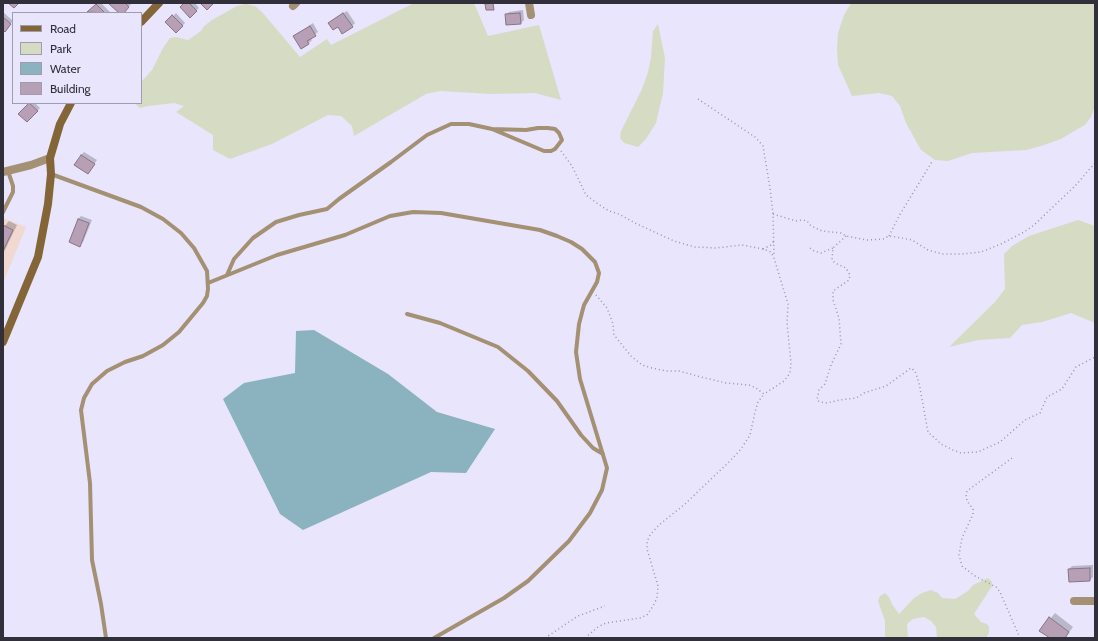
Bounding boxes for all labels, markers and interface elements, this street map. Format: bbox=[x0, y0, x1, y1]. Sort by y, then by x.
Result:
legend bbox=[12, 12, 142, 104]
text: Road bbox=[50, 21, 76, 36]
text: Park bbox=[50, 41, 72, 56]
text: Water bbox=[50, 61, 80, 76]
text: Building bbox=[50, 81, 91, 96]

